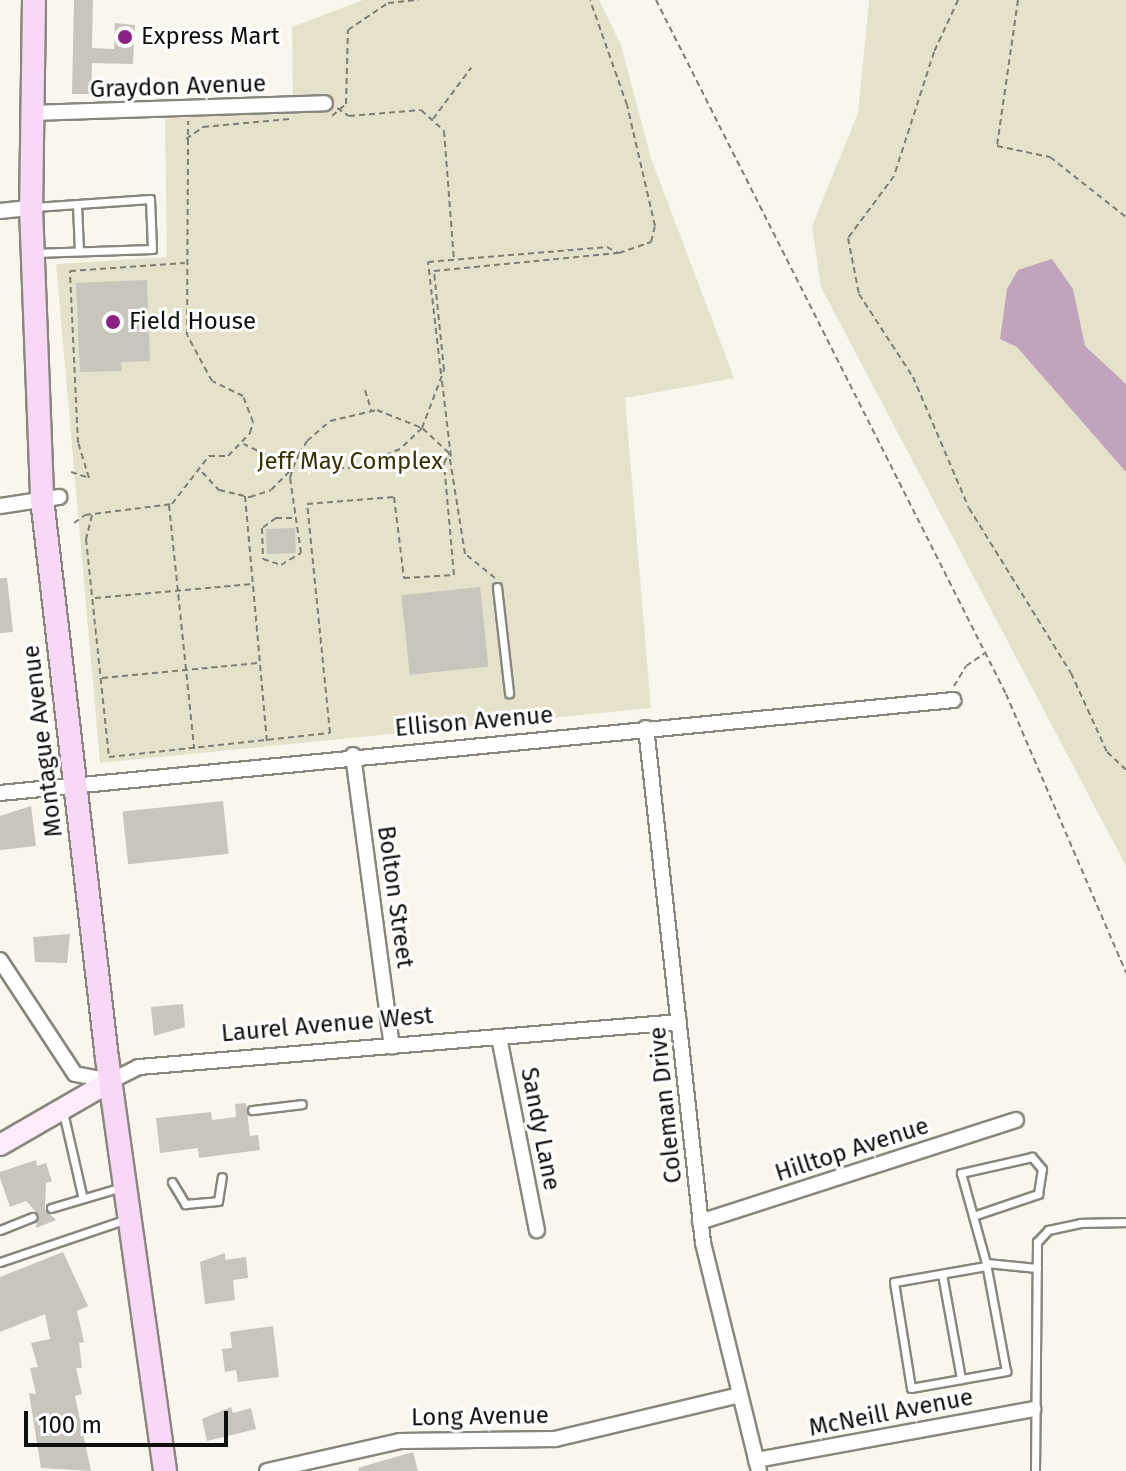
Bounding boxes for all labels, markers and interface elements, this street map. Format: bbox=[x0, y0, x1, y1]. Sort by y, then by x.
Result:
place label: Express Mart bbox=[141, 23, 280, 51]
marker: Express Mart bbox=[116, 28, 134, 46]
street label: Graydon Avenue bbox=[89, 70, 267, 104]
place label: Field House bbox=[129, 308, 256, 336]
marker: Field House bbox=[104, 313, 122, 331]
park label: Jeff May Complex bbox=[257, 448, 443, 476]
street label: Montague Avenue bbox=[17, 643, 69, 839]
street label: Ellison Avenue bbox=[394, 701, 554, 743]
street label: Bolton Street bbox=[371, 824, 419, 970]
street label: Laurel Avenue West bbox=[220, 1001, 434, 1049]
street label: Coleman Drive bbox=[643, 1025, 689, 1185]
street label: Sandy Lane bbox=[514, 1065, 566, 1193]
street label: Hilltop Avenue bbox=[772, 1112, 932, 1188]
street label: McNeill Avenue bbox=[807, 1383, 975, 1443]
scale bar bbox=[28, 1395, 232, 1445]
street label: Long Avenue bbox=[411, 1401, 549, 1433]
text: 100 m bbox=[38, 1411, 102, 1439]

